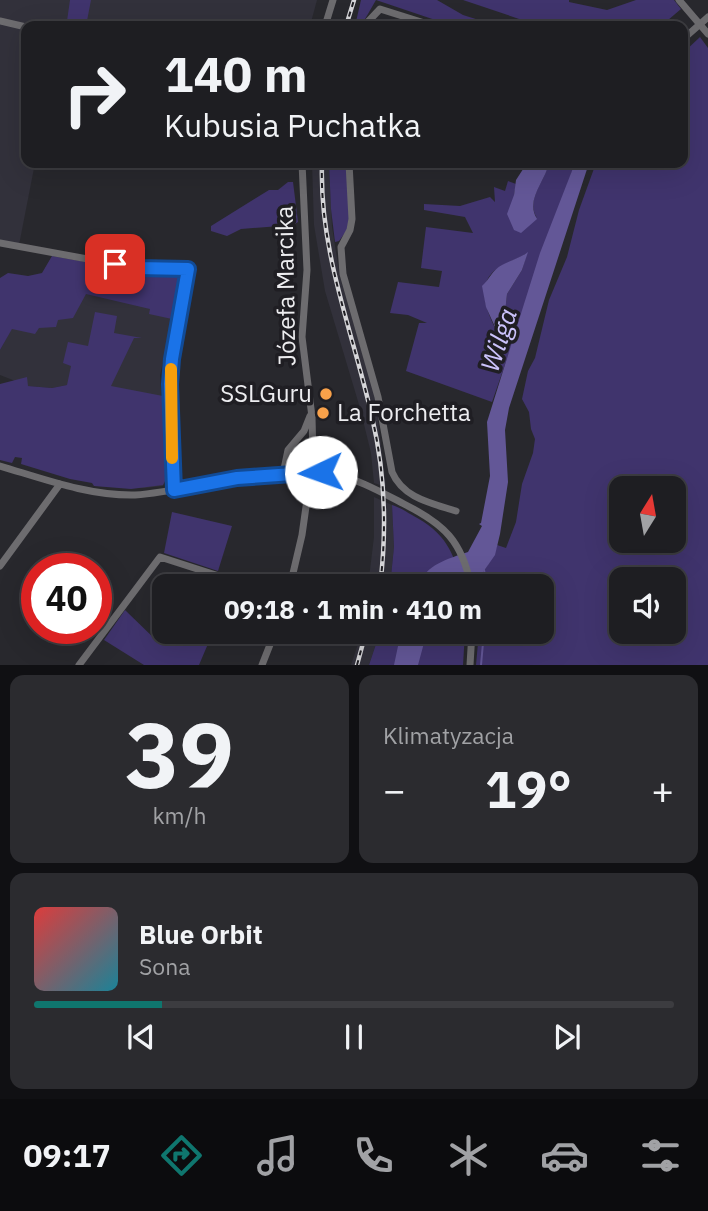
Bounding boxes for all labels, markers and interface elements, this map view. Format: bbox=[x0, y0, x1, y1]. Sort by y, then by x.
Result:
text: 140 m bbox=[164, 42, 308, 105]
icon: right bbox=[49, 49, 140, 140]
text: Kubusia Puchatka bbox=[164, 104, 421, 146]
street label: Józefa Marcika bbox=[268, 205, 302, 366]
pin bbox=[85, 234, 145, 294]
icon: arrive bbox=[96, 245, 134, 283]
water label: Wilga bbox=[472, 304, 524, 376]
place label: SSLGuru bbox=[220, 377, 312, 409]
marker: SSLGuru bbox=[318, 386, 334, 402]
place label: La Forchetta bbox=[337, 396, 471, 428]
marker: La Forchetta bbox=[315, 405, 331, 421]
position arrow bbox=[284, 435, 358, 509]
north arrow bbox=[609, 476, 686, 553]
map controls bbox=[609, 476, 686, 644]
speed limit sign: 40 bbox=[21, 553, 112, 644]
button: sound bbox=[609, 567, 686, 644]
text: 09:18 · 1 min · 410 m bbox=[224, 592, 482, 626]
text: 39 bbox=[125, 695, 234, 813]
text: Klimatyzacja bbox=[383, 720, 514, 750]
text: 19° bbox=[485, 755, 572, 822]
text: − bbox=[383, 765, 406, 814]
text: + bbox=[651, 765, 674, 814]
text: km/h bbox=[152, 800, 207, 830]
text: Blue Orbit bbox=[139, 917, 263, 951]
text: Sona bbox=[139, 951, 191, 981]
icon: previous bbox=[122, 1018, 160, 1056]
icon: pause bbox=[335, 1018, 373, 1056]
icon: next bbox=[548, 1018, 586, 1056]
icon: directions bbox=[157, 1131, 206, 1180]
icon: music bbox=[253, 1131, 302, 1180]
icon: phone bbox=[349, 1131, 398, 1180]
icon: climate bbox=[444, 1131, 493, 1180]
icon: car bbox=[540, 1131, 589, 1180]
icon: filters bbox=[636, 1131, 685, 1180]
text: 09:17 bbox=[23, 1134, 111, 1176]

